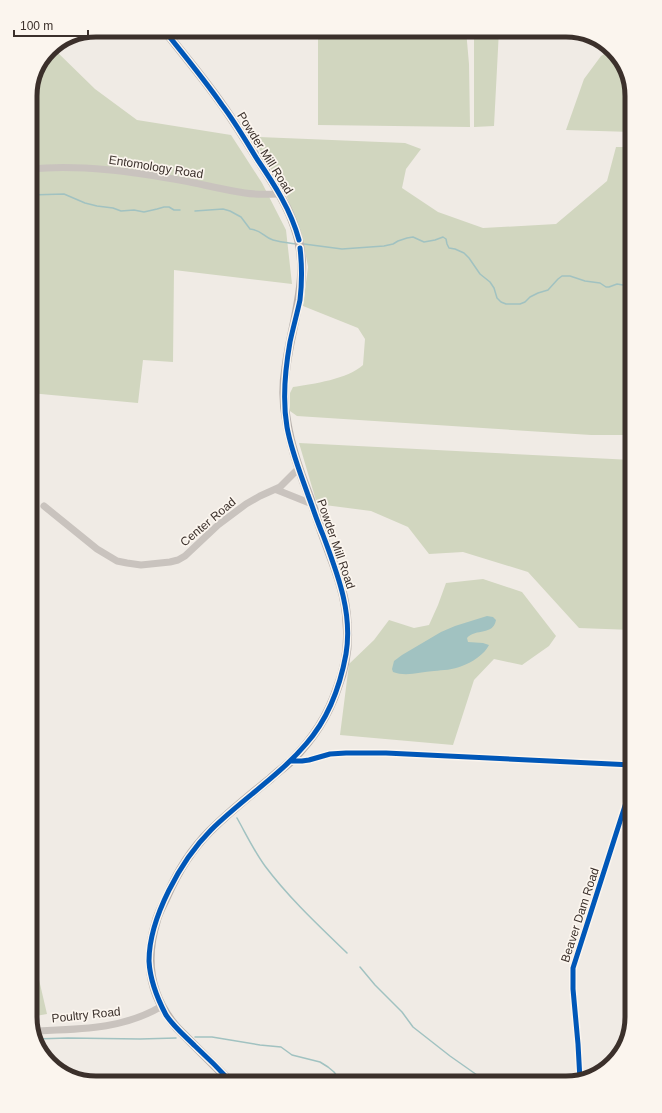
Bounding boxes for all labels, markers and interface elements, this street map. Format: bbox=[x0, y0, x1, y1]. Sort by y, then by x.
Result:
scale bar bbox=[14, 12, 88, 38]
text: 100 m bbox=[20, 19, 53, 33]
street label: Powder Mill Road bbox=[234, 109, 296, 197]
street label: Entomology Road bbox=[108, 153, 204, 181]
street label: Center Road bbox=[177, 495, 239, 549]
street label: Powder Mill Road bbox=[314, 497, 358, 591]
street label: Beaver Dam Road bbox=[558, 866, 602, 964]
street label: Poultry Road bbox=[51, 1004, 121, 1026]

